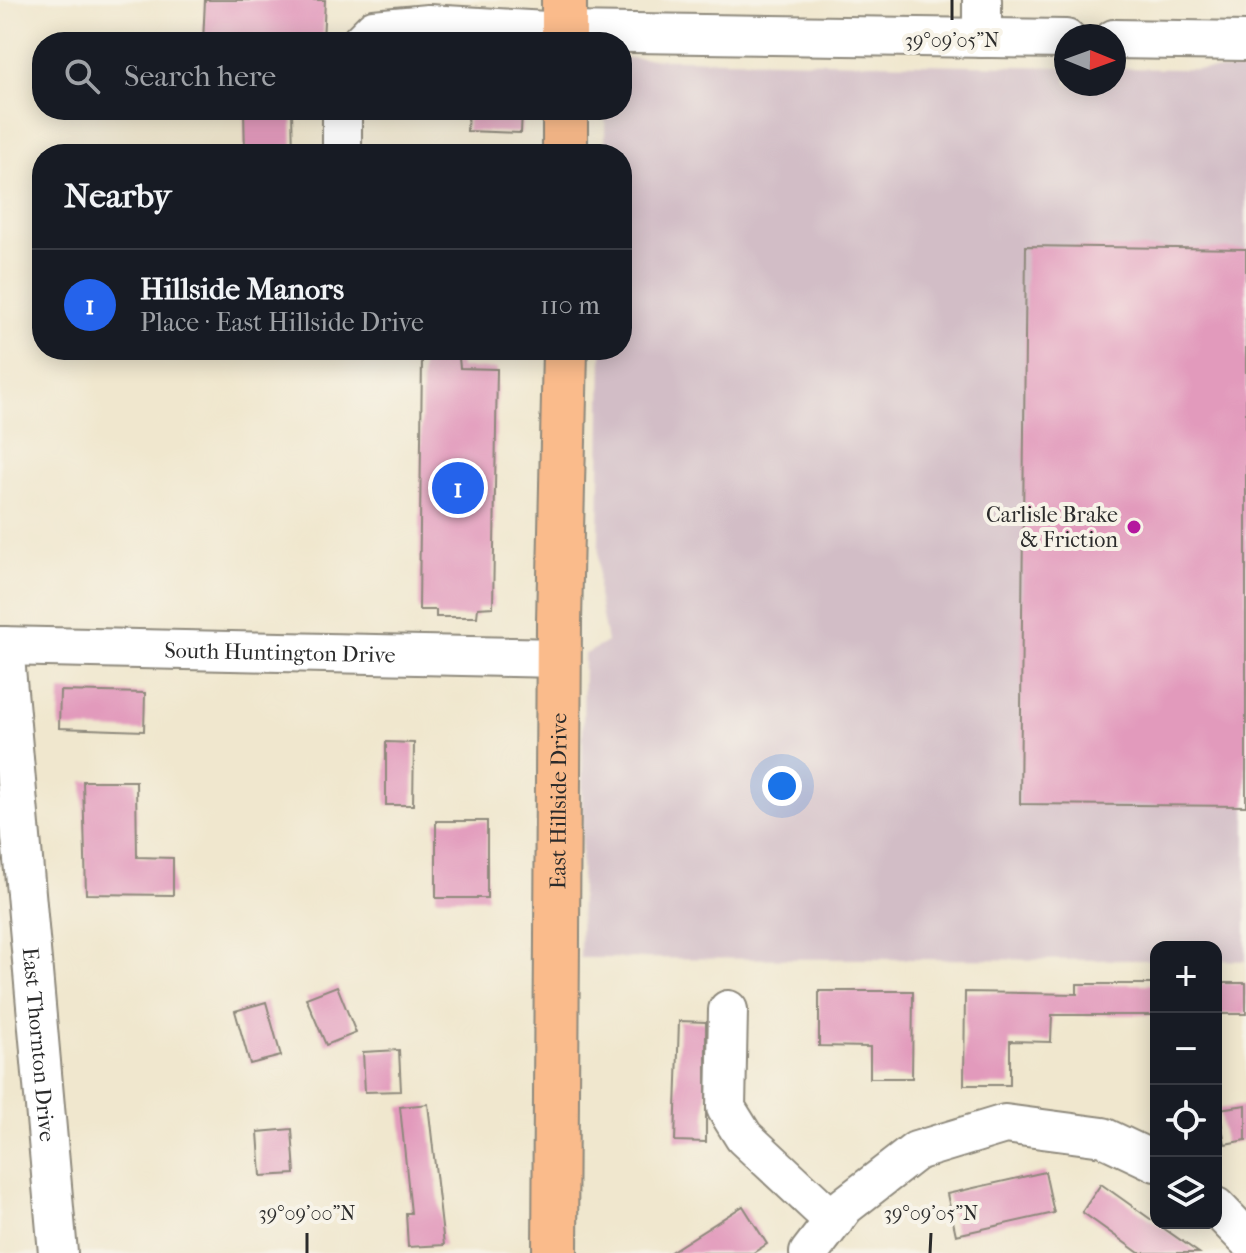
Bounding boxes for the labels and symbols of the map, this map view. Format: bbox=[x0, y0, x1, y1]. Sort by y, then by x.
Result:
north arrow bbox=[1054, 24, 1126, 96]
text: 39°09'05"N bbox=[905, 29, 999, 52]
pin: 1 bbox=[432, 458, 484, 518]
place label: Carlisle Brake & Friction bbox=[986, 502, 1118, 553]
marker: Carlisle Brake & Friction bbox=[1125, 518, 1143, 536]
street label: South Huntington Drive bbox=[164, 638, 396, 668]
street label: East Hillside Drive bbox=[545, 713, 572, 889]
your location bbox=[762, 766, 802, 806]
street label: East Thornton Drive bbox=[17, 946, 60, 1143]
text: 39°09'00"N bbox=[259, 1202, 355, 1225]
text: 39°09'05"N bbox=[884, 1202, 978, 1225]

